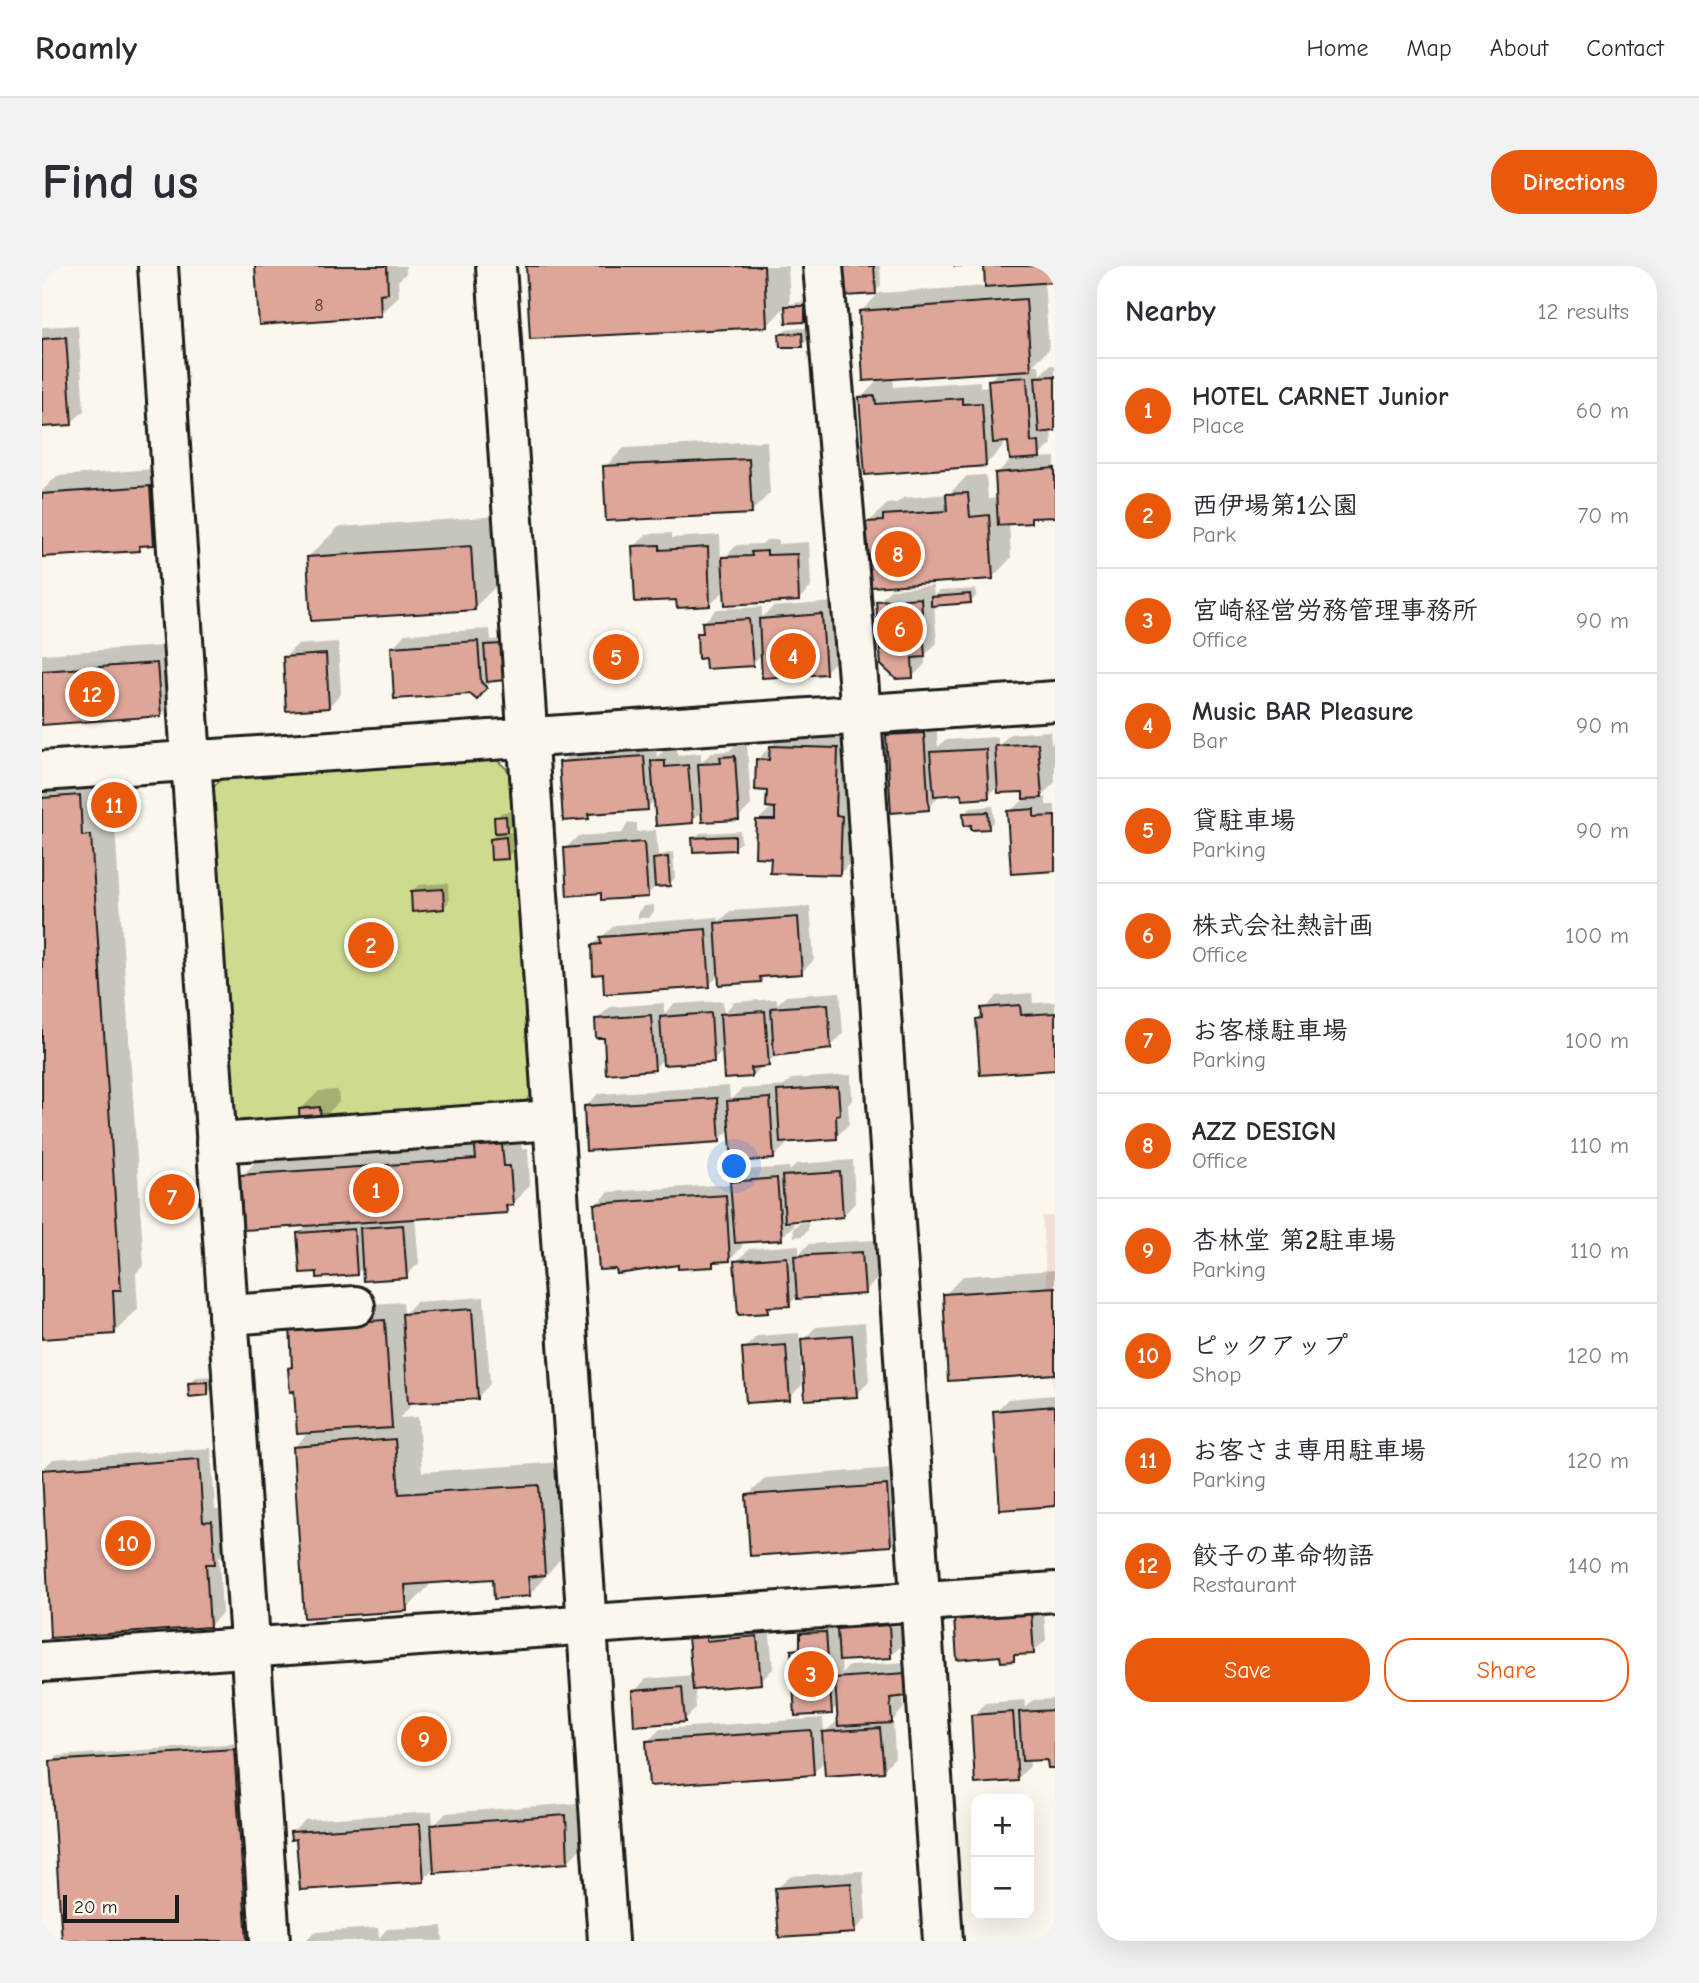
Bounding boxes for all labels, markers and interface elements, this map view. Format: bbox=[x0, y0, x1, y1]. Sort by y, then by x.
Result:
text: Roamly bbox=[35, 29, 137, 67]
text: Home bbox=[1307, 34, 1368, 62]
text: Map bbox=[1406, 34, 1452, 62]
text: About bbox=[1490, 34, 1548, 62]
text: Contact bbox=[1586, 34, 1664, 62]
button: Directions bbox=[1491, 150, 1657, 214]
text: Find us bbox=[42, 154, 198, 210]
text: Nearby bbox=[1125, 294, 1216, 329]
house number: 8 bbox=[314, 295, 324, 316]
text: 12 results bbox=[1537, 298, 1629, 325]
text: HOTEL CARNET Junior bbox=[1192, 382, 1448, 412]
text: 1 bbox=[1143, 397, 1153, 424]
text: 60 m bbox=[1576, 397, 1629, 424]
text: Place bbox=[1192, 412, 1244, 439]
text: 西伊場第1公園 bbox=[1192, 491, 1358, 521]
text: 2 bbox=[1142, 502, 1154, 529]
text: 70 m bbox=[1577, 502, 1629, 529]
text: Park bbox=[1192, 521, 1236, 548]
pin: 8 bbox=[875, 528, 921, 580]
text: 宮崎経営労務管理事務所 bbox=[1192, 596, 1478, 626]
pin: 6 bbox=[877, 603, 923, 655]
text: 3 bbox=[1142, 607, 1154, 634]
text: 90 m bbox=[1576, 607, 1629, 634]
text: Office bbox=[1192, 626, 1247, 653]
pin: 4 bbox=[770, 630, 816, 682]
pin: 5 bbox=[593, 631, 639, 683]
pin: 12 bbox=[69, 668, 115, 720]
text: Music BAR Pleasure bbox=[1192, 697, 1413, 727]
text: 4 bbox=[1143, 712, 1153, 739]
text: 90 m bbox=[1576, 712, 1629, 739]
text: Bar bbox=[1192, 727, 1227, 754]
pin: 11 bbox=[91, 779, 137, 831]
text: 貸駐車場 bbox=[1192, 806, 1296, 836]
text: 5 bbox=[1142, 817, 1154, 844]
text: 90 m bbox=[1576, 817, 1629, 844]
text: Parking bbox=[1192, 836, 1266, 863]
text: 株式会社熱計画 bbox=[1192, 911, 1374, 941]
pin: 2 bbox=[348, 919, 394, 971]
text: 6 bbox=[1142, 922, 1154, 949]
text: 100 m bbox=[1565, 922, 1629, 949]
text: Office bbox=[1192, 941, 1247, 968]
text: お客様駐車場 bbox=[1192, 1016, 1348, 1046]
text: 7 bbox=[1143, 1027, 1153, 1054]
text: 100 m bbox=[1565, 1027, 1629, 1054]
text: Parking bbox=[1192, 1046, 1266, 1073]
text: AZZ DESIGN bbox=[1192, 1117, 1337, 1147]
text: 8 bbox=[1142, 1132, 1154, 1159]
text: 110 m bbox=[1570, 1132, 1629, 1159]
text: Office bbox=[1192, 1147, 1247, 1174]
your location bbox=[717, 1149, 751, 1183]
pin: 1 bbox=[353, 1164, 399, 1216]
pin: 7 bbox=[149, 1171, 195, 1223]
text: 杏林堂 第2駐車場 bbox=[1192, 1226, 1396, 1256]
text: 9 bbox=[1142, 1237, 1154, 1264]
text: 110 m bbox=[1570, 1237, 1629, 1264]
text: Parking bbox=[1192, 1256, 1266, 1283]
text: ピックアップ bbox=[1192, 1331, 1348, 1361]
text: 10 bbox=[1137, 1342, 1159, 1369]
text: 120 m bbox=[1567, 1342, 1629, 1369]
text: Shop bbox=[1192, 1361, 1241, 1388]
text: お客さま専用駐車場 bbox=[1192, 1436, 1426, 1466]
text: 11 bbox=[1139, 1447, 1157, 1474]
text: 120 m bbox=[1567, 1447, 1629, 1474]
text: Parking bbox=[1192, 1466, 1266, 1493]
pin: 10 bbox=[105, 1517, 151, 1569]
text: 餃子の革命物語 bbox=[1192, 1541, 1374, 1571]
text: 12 bbox=[1138, 1552, 1158, 1579]
text: 140 m bbox=[1568, 1552, 1629, 1579]
text: Restaurant bbox=[1192, 1571, 1296, 1598]
button: Save bbox=[1125, 1638, 1370, 1702]
button: Share bbox=[1384, 1638, 1629, 1702]
pin: 3 bbox=[788, 1648, 834, 1700]
pin: 9 bbox=[401, 1713, 447, 1765]
map controls bbox=[971, 1794, 1034, 1920]
button: + bbox=[971, 1794, 1034, 1857]
button: − bbox=[971, 1857, 1034, 1920]
scale bar bbox=[63, 1892, 178, 1924]
text: 20 m bbox=[74, 1896, 118, 1918]

